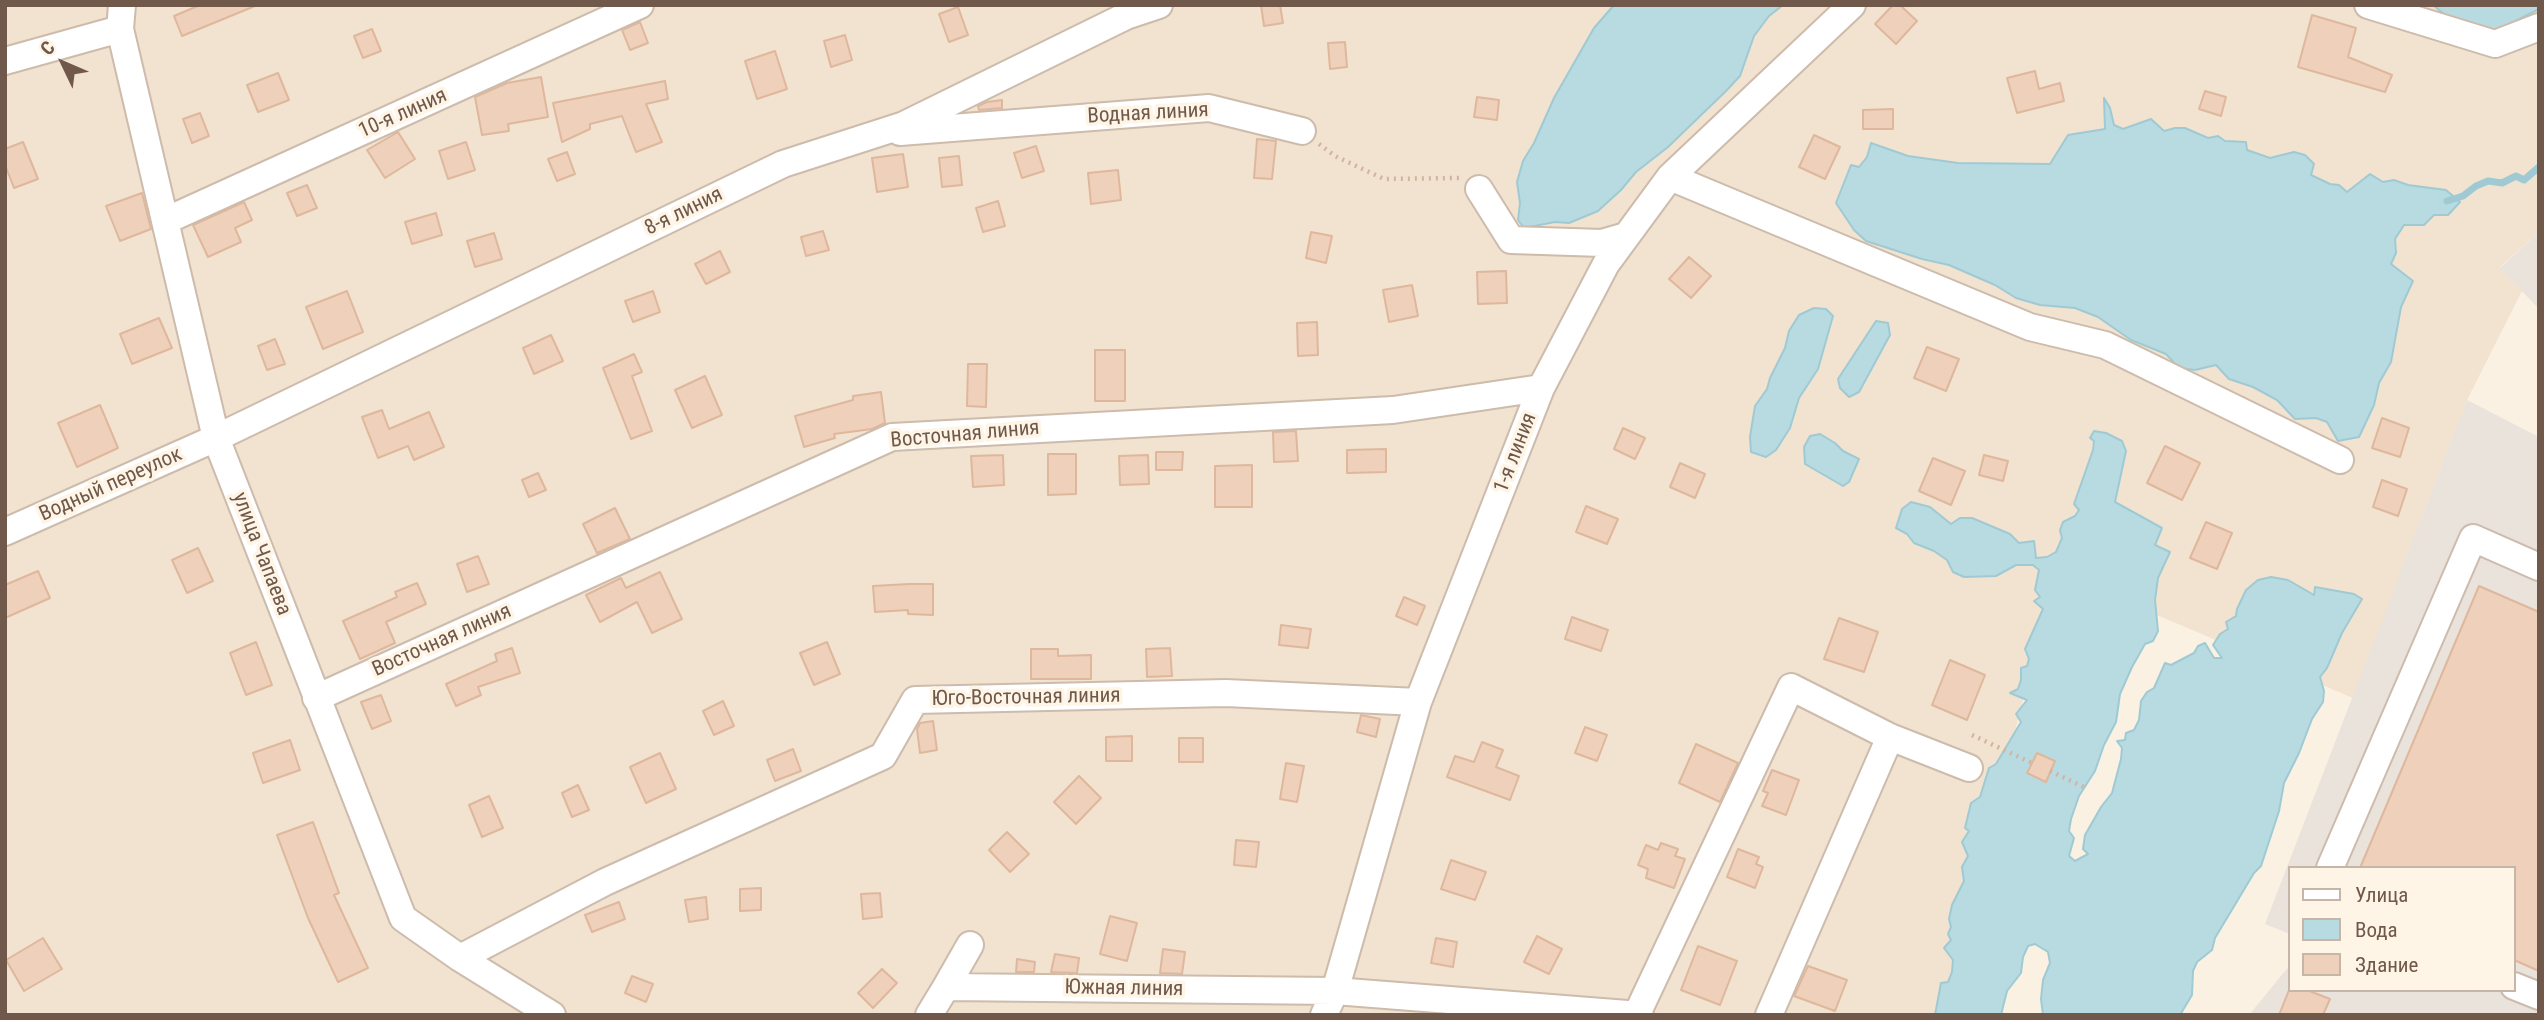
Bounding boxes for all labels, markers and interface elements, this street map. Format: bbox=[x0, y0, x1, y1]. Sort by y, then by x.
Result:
north arrow bbox=[28, 28, 98, 98]
text: С bbox=[35, 36, 60, 60]
street label: 10-я линия bbox=[355, 83, 451, 145]
street label: Водная линия bbox=[1087, 98, 1209, 130]
street label: 8-я линия bbox=[641, 182, 727, 242]
street label: 1-я линия bbox=[1489, 410, 1543, 496]
street label: Восточная линия bbox=[889, 416, 1041, 454]
street label: Водный переулок bbox=[36, 442, 186, 528]
street label: улица Чапаева bbox=[226, 489, 296, 619]
street label: Восточная линия bbox=[369, 599, 515, 683]
street label: Юго-Восточная линия bbox=[931, 684, 1121, 712]
legend bbox=[2288, 866, 2516, 992]
text: Улица bbox=[2355, 883, 2408, 907]
text: Вода bbox=[2355, 918, 2398, 942]
text: Здание bbox=[2355, 953, 2418, 977]
street label: Южная линия bbox=[1064, 975, 1184, 1003]

